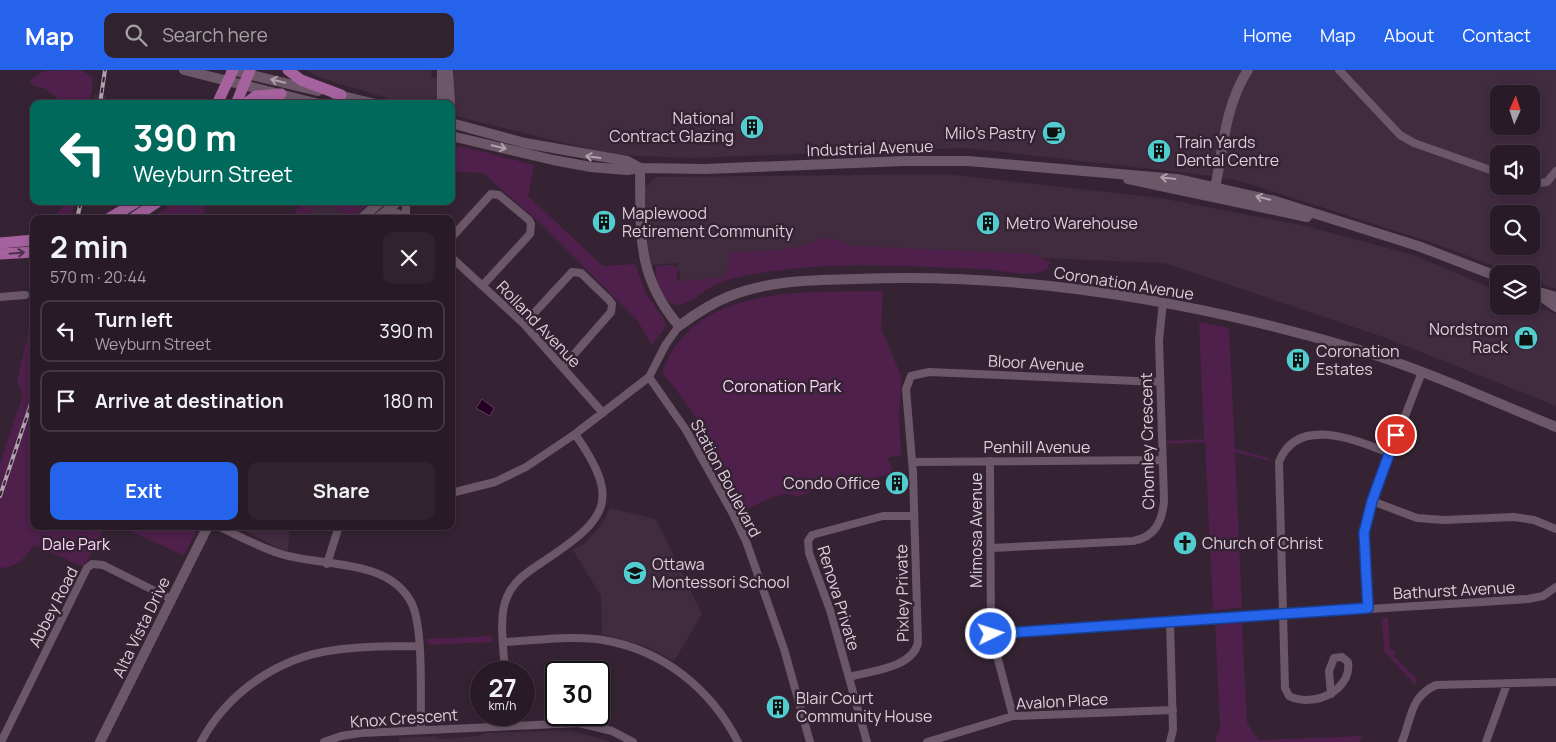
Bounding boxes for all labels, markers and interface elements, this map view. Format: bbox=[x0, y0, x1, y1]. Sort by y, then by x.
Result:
search box bbox=[104, 13, 454, 58]
text: Map bbox=[25, 19, 74, 52]
icon: search bbox=[122, 21, 150, 49]
text: Search here bbox=[162, 22, 268, 48]
text: Home bbox=[1243, 23, 1292, 47]
text: Map bbox=[1320, 23, 1356, 47]
text: About bbox=[1384, 23, 1434, 47]
text: Contact bbox=[1462, 23, 1531, 47]
one-way arrow bbox=[270, 76, 286, 85]
north arrow bbox=[1490, 85, 1540, 135]
map controls bbox=[1490, 85, 1540, 315]
place label: National Contract Glazing bbox=[609, 107, 734, 147]
text: 390 m bbox=[133, 114, 237, 162]
building icon: National Contract Glazing bbox=[739, 114, 765, 140]
icon: left bbox=[50, 120, 115, 185]
cafe icon: Milo's Pastry bbox=[1041, 120, 1067, 146]
place label: Milo's Pastry bbox=[945, 122, 1037, 144]
place label: Train Yards Dental Centre bbox=[1176, 131, 1279, 171]
street label: Industrial Avenue bbox=[806, 135, 934, 161]
building icon: Train Yards Dental Centre bbox=[1146, 138, 1172, 164]
one-way arrow bbox=[490, 143, 506, 153]
button: sound bbox=[1490, 145, 1540, 195]
one-way arrow bbox=[585, 151, 601, 161]
text: Weyburn Street bbox=[133, 159, 293, 189]
one-way arrow bbox=[1160, 173, 1176, 183]
one-way arrow bbox=[1255, 193, 1271, 202]
place label: Maplewood Retirement Community bbox=[622, 202, 794, 242]
button: search bbox=[1490, 205, 1540, 255]
building icon: Maplewood Retirement Community bbox=[591, 209, 617, 235]
building icon: Metro Warehouse bbox=[975, 210, 1001, 236]
place label: Metro Warehouse bbox=[1006, 212, 1138, 234]
text: 2 min bbox=[50, 226, 128, 267]
button: close bbox=[383, 232, 435, 284]
one-way arrow bbox=[9, 248, 25, 258]
street label: Coronation Avenue bbox=[1052, 261, 1196, 305]
button: layers bbox=[1490, 265, 1540, 315]
text: 570 m · 20:44 bbox=[50, 266, 147, 288]
street label: Rolland Avenue bbox=[492, 276, 586, 372]
text: Turn left bbox=[95, 307, 173, 333]
icon: left bbox=[52, 317, 80, 345]
text: 390 m bbox=[379, 318, 433, 344]
place label: Nordstrom Rack bbox=[1429, 318, 1509, 358]
shop icon: Nordstrom Rack bbox=[1513, 325, 1539, 351]
text: Weyburn Street bbox=[95, 333, 211, 355]
place label: Coronation Estates bbox=[1316, 340, 1400, 380]
building icon: Coronation Estates bbox=[1285, 347, 1311, 373]
street label: Bloor Avenue bbox=[987, 349, 1085, 377]
street label: Chomley Crescent bbox=[1135, 372, 1159, 510]
park label: Coronation Park bbox=[723, 375, 842, 397]
icon: arrive bbox=[52, 387, 80, 415]
text: Arrive at destination bbox=[95, 388, 284, 414]
text: 180 m bbox=[383, 388, 433, 414]
pin bbox=[1375, 414, 1417, 456]
street label: Station Boulevard bbox=[686, 415, 766, 541]
icon: arrive bbox=[1382, 421, 1410, 449]
street label: Penhill Avenue bbox=[984, 436, 1090, 458]
button: Exit bbox=[50, 462, 238, 520]
button: Share bbox=[248, 462, 435, 520]
building icon: Condo Office bbox=[884, 470, 910, 496]
place label: Condo Office bbox=[783, 472, 880, 494]
street label: Mimosa Avenue bbox=[965, 472, 987, 588]
church icon: Church of Christ bbox=[1172, 530, 1198, 556]
place label: Church of Christ bbox=[1202, 532, 1323, 554]
park label: Dale Park bbox=[42, 533, 111, 555]
street label: Renova Private bbox=[813, 543, 865, 653]
street label: Pixley Private bbox=[890, 544, 914, 642]
place label: Ottawa Montessori School bbox=[652, 553, 790, 593]
school or university icon: Ottawa Montessori School bbox=[622, 560, 648, 586]
street label: Abbey Road bbox=[23, 563, 83, 651]
street label: Alta Vista Drive bbox=[107, 573, 175, 681]
street label: Bathurst Avenue bbox=[1392, 576, 1516, 604]
position arrow bbox=[964, 607, 1016, 659]
speed limit sign: 30 bbox=[545, 661, 610, 726]
text: 27 bbox=[488, 670, 517, 705]
place label: Blair Court Community House bbox=[796, 687, 932, 727]
street label: Avalon Place bbox=[1015, 688, 1109, 714]
building icon: Blair Court Community House bbox=[765, 694, 791, 720]
text: km/h bbox=[489, 697, 516, 714]
street label: Knox Crescent bbox=[349, 703, 459, 733]

